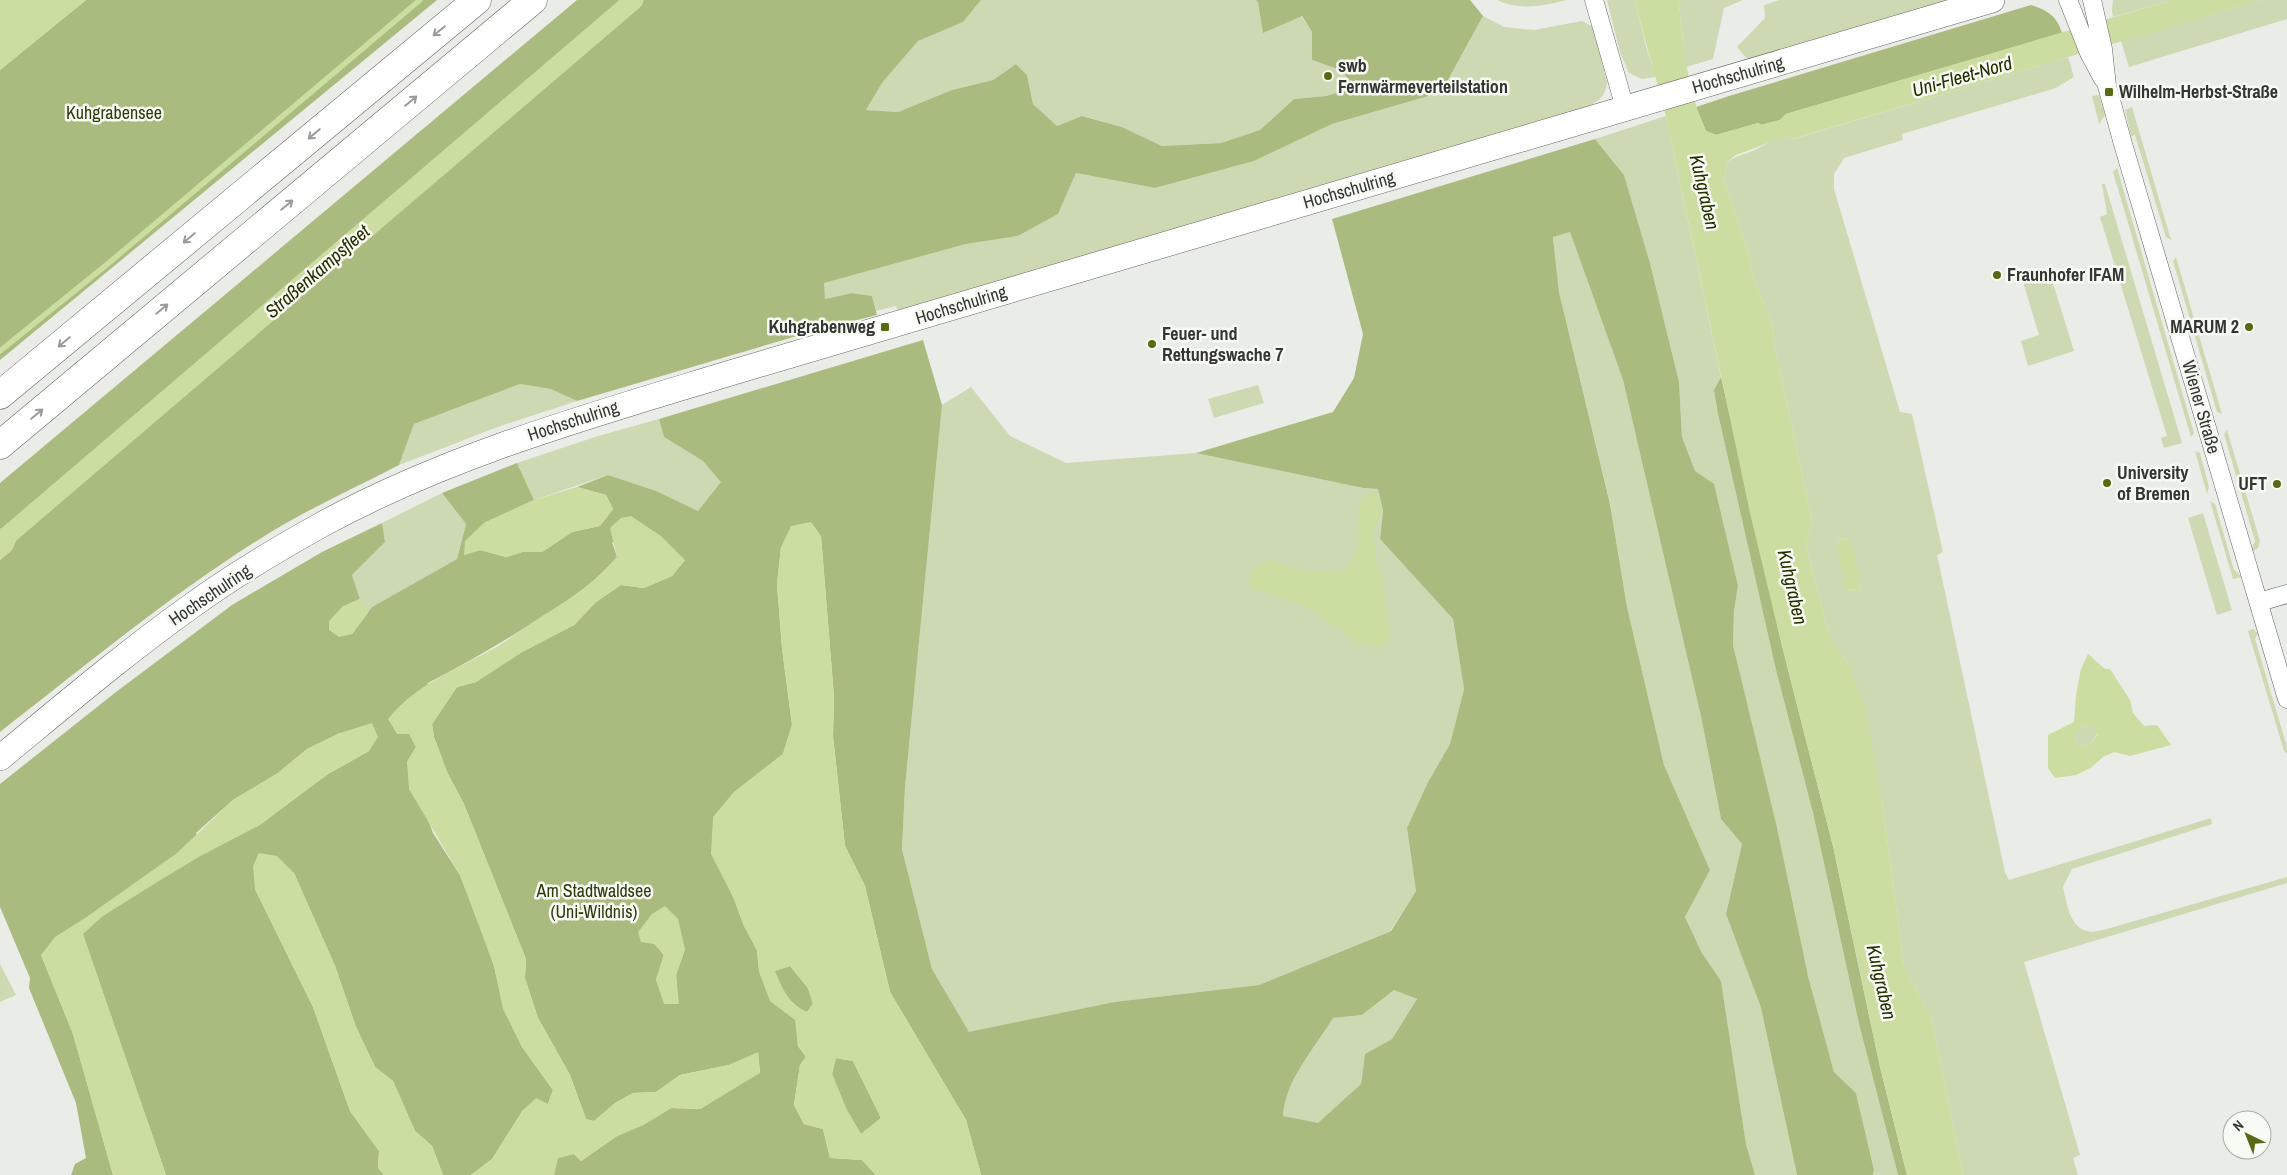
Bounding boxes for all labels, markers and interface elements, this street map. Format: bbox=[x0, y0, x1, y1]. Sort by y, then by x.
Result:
one-way arrow bbox=[433, 25, 446, 36]
street label: Hochschulring bbox=[1689, 49, 1787, 100]
water label: Uni-Fleet-Nord bbox=[1909, 49, 2015, 103]
place label: swb Fernwärmeverteilstation bbox=[1338, 53, 1508, 99]
marker: swb Fernwärmeverteilstation bbox=[1322, 70, 1334, 82]
place label: Wilhelm-Herbst-Straße bbox=[2119, 79, 2278, 104]
marker: Wilhelm-Herbst-Straße bbox=[2103, 86, 2115, 98]
one-way arrow bbox=[404, 95, 417, 106]
park label: Kuhgrabensee bbox=[66, 100, 162, 125]
one-way arrow bbox=[308, 129, 321, 140]
water label: Kuhgraben bbox=[1684, 152, 1726, 232]
street label: Hochschulring bbox=[1300, 164, 1398, 215]
one-way arrow bbox=[280, 199, 293, 211]
water label: Straßenkampsfleet bbox=[259, 218, 375, 324]
one-way arrow bbox=[182, 232, 195, 244]
place label: Fraunhofer IFAM bbox=[2007, 262, 2124, 287]
marker: Fraunhofer IFAM bbox=[1991, 269, 2003, 281]
street label: Hochschulring bbox=[912, 279, 1010, 330]
one-way arrow bbox=[155, 304, 168, 315]
place label: Kuhgrabenweg bbox=[768, 314, 875, 339]
place label: MARUM 2 bbox=[2170, 314, 2239, 339]
marker: Kuhgrabenweg bbox=[879, 321, 891, 333]
place label: Feuer- und Rettungswache 7 bbox=[1162, 321, 1283, 367]
marker: MARUM 2 bbox=[2243, 321, 2255, 333]
one-way arrow bbox=[57, 336, 70, 348]
marker: Feuer- und Rettungswache 7 bbox=[1146, 338, 1158, 350]
street label: Wiener Straße bbox=[2176, 357, 2227, 456]
street label: Hochschulring bbox=[524, 394, 622, 447]
one-way arrow bbox=[31, 408, 44, 419]
place label: University of Bremen bbox=[2117, 460, 2190, 506]
place label: UFT bbox=[2238, 471, 2267, 496]
marker: University of Bremen bbox=[2101, 477, 2113, 489]
marker: UFT bbox=[2271, 478, 2283, 490]
water label: Kuhgraben bbox=[1772, 547, 1814, 627]
street label: Hochschulring bbox=[164, 557, 256, 631]
park label: Am Stadtwaldsee (Uni-Wildnis) bbox=[536, 878, 651, 924]
water label: Kuhgraben bbox=[1861, 942, 1903, 1022]
north arrow bbox=[2222, 1110, 2272, 1160]
text: N bbox=[2229, 1116, 2247, 1135]

